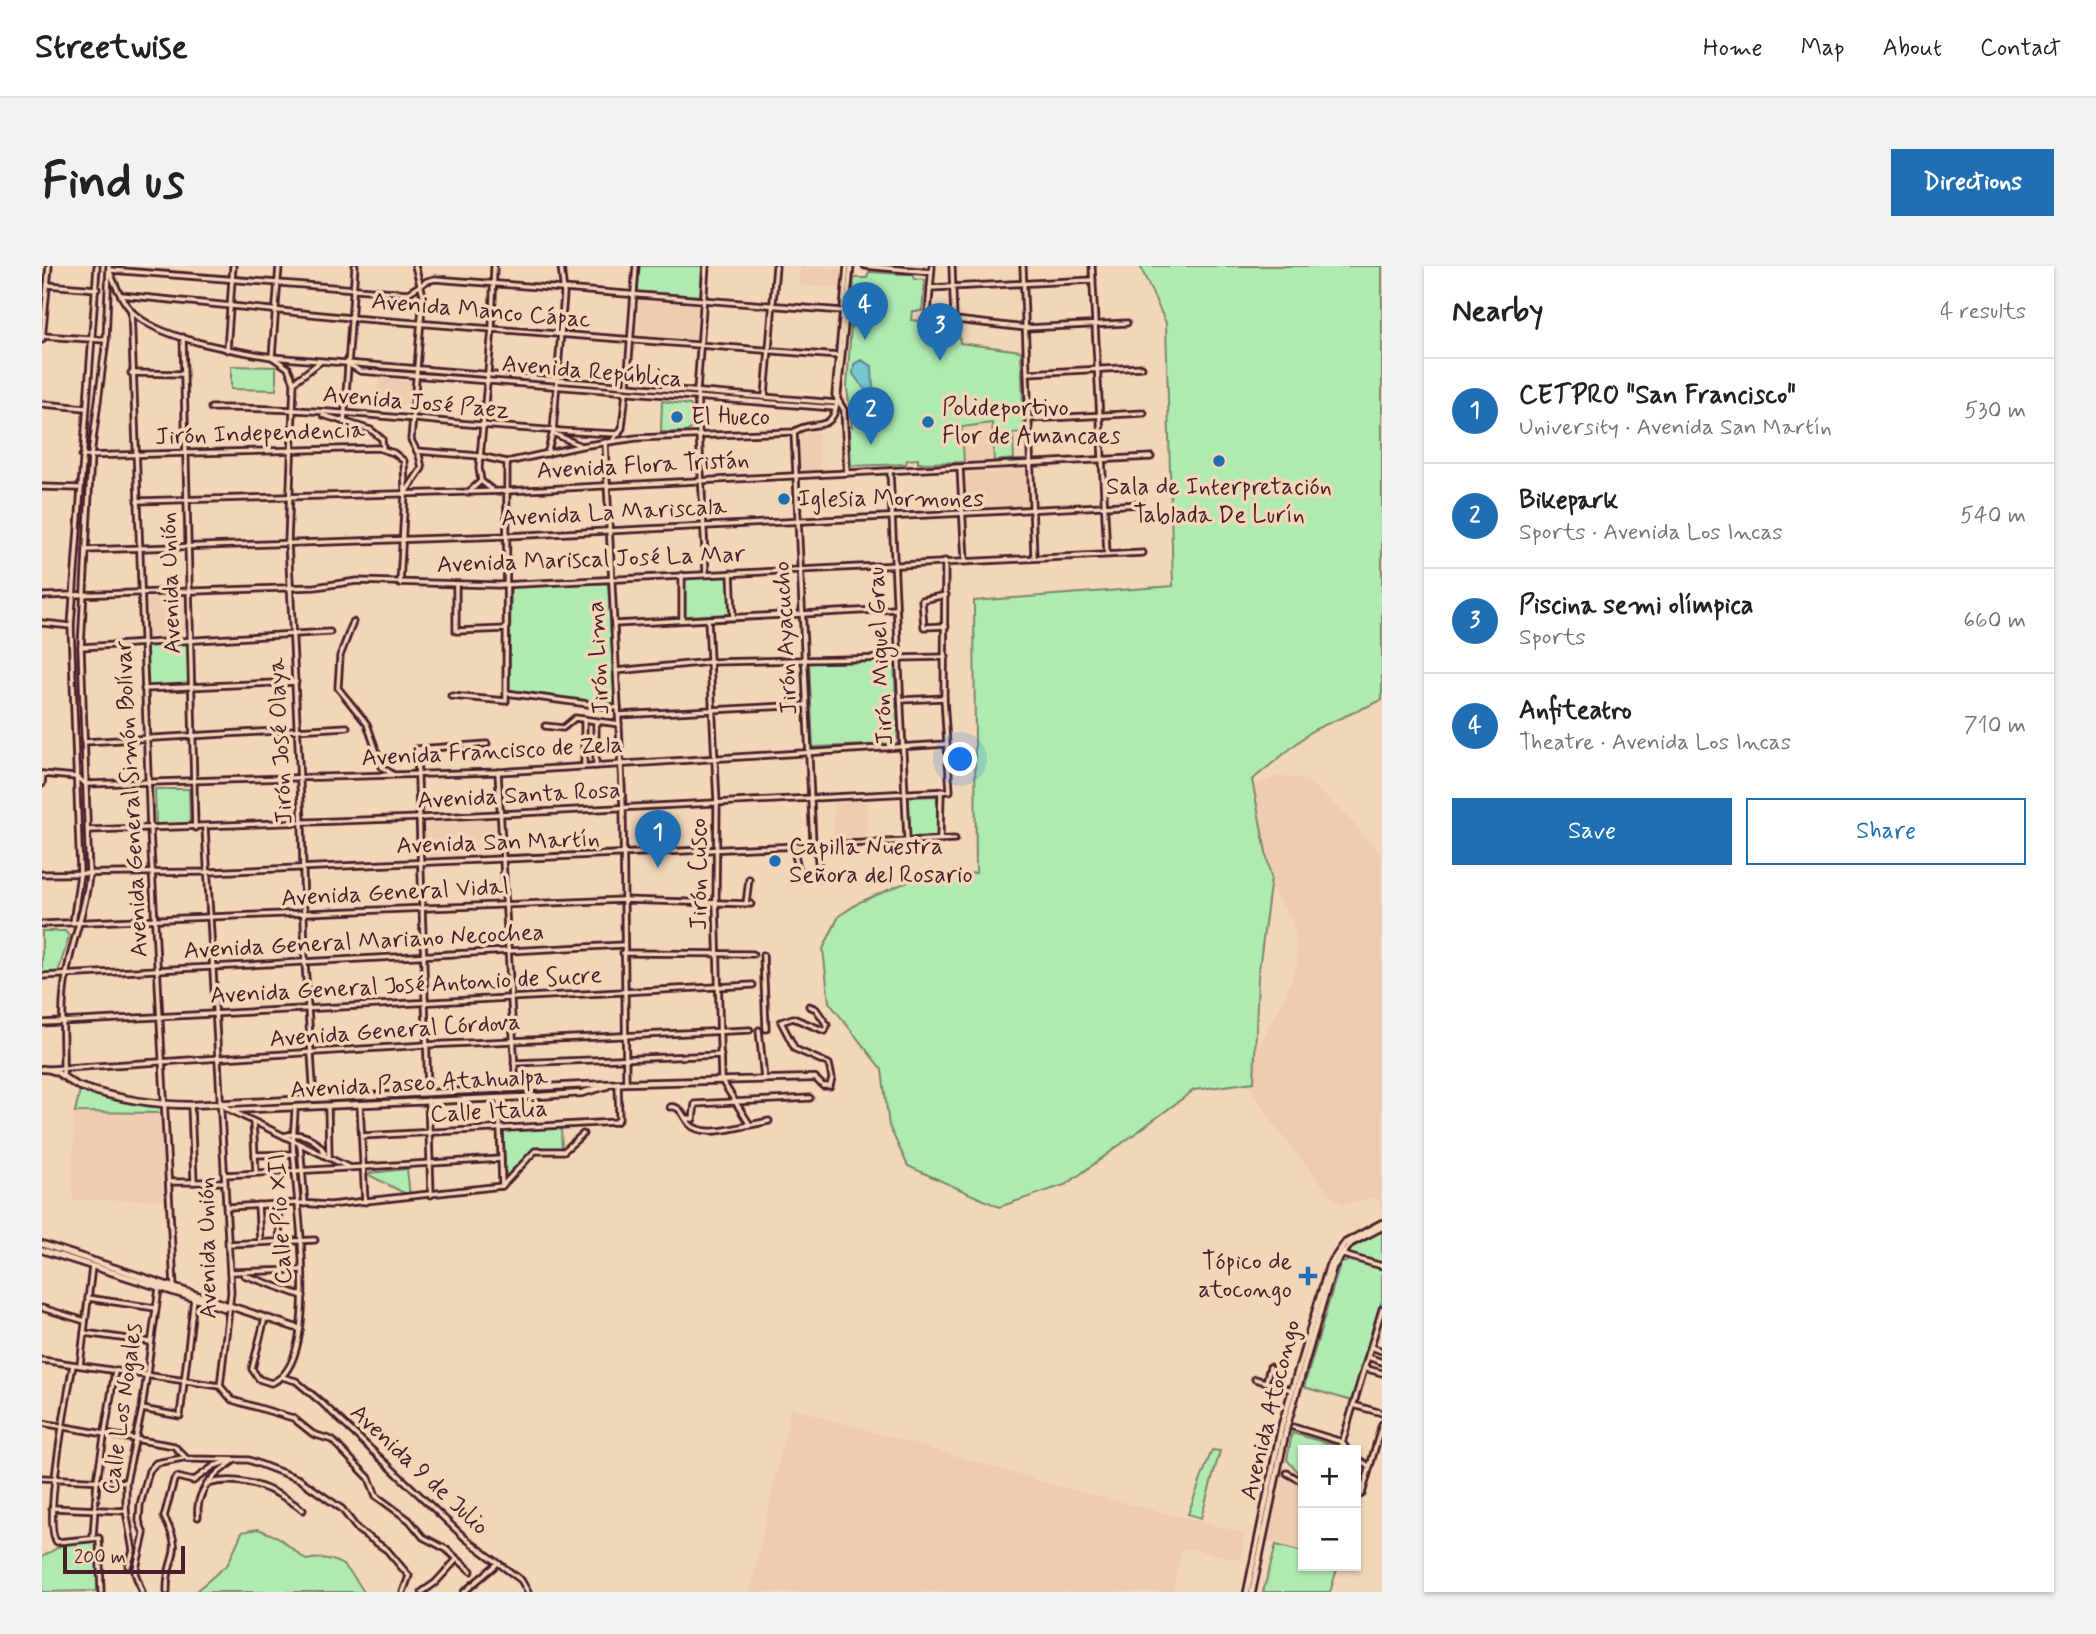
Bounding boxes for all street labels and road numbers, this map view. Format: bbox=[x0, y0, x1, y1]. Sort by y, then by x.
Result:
street label: Avenida Manco Cápac bbox=[370, 286, 592, 336]
street label: Avenida República bbox=[500, 349, 684, 395]
street label: Avenida José Paez bbox=[321, 379, 511, 427]
street label: Jirón Independencia bbox=[155, 415, 366, 453]
street label: Avenida Flora Tristán bbox=[536, 445, 750, 487]
street label: Avenida La Mariscala bbox=[500, 492, 728, 534]
street label: Avenida Unión bbox=[153, 511, 189, 655]
street label: Avenida Mariscal José La Mar bbox=[436, 539, 747, 581]
street label: Jirón Ayacucho bbox=[766, 560, 806, 716]
street label: Jirón Miguel Grau bbox=[861, 566, 903, 746]
street label: Jirón Lima bbox=[581, 600, 617, 716]
street label: Avenida General Simón Bolívar bbox=[108, 640, 156, 958]
street label: Jirón José Olaya bbox=[261, 656, 301, 825]
street label: Avenida Francisco de Zela bbox=[361, 730, 623, 774]
street label: Avenida Santa Rosa bbox=[417, 775, 621, 817]
street label: Jirón Cusco bbox=[684, 818, 715, 930]
street label: Avenida San Martín bbox=[396, 824, 600, 862]
street label: Avenida General Vidal bbox=[280, 872, 510, 914]
street label: Avenida General Mariano Necochea bbox=[183, 917, 545, 967]
street label: Avenida General José Antonio de Sucre bbox=[209, 960, 603, 1012]
street label: Avenida General Córdova bbox=[268, 1007, 522, 1055]
street label: Avenida Paseo Atahualpa bbox=[289, 1062, 549, 1106]
street label: Calle Italia bbox=[429, 1093, 549, 1131]
street label: Calle Pio XII bbox=[262, 1153, 300, 1285]
street label: Avenida Unión bbox=[191, 1177, 225, 1319]
street label: Avenida Atocongo bbox=[1234, 1317, 1308, 1503]
street label: Calle Los Nogales bbox=[96, 1321, 150, 1497]
street label: Avenida 9 de Julio bbox=[343, 1398, 495, 1542]

